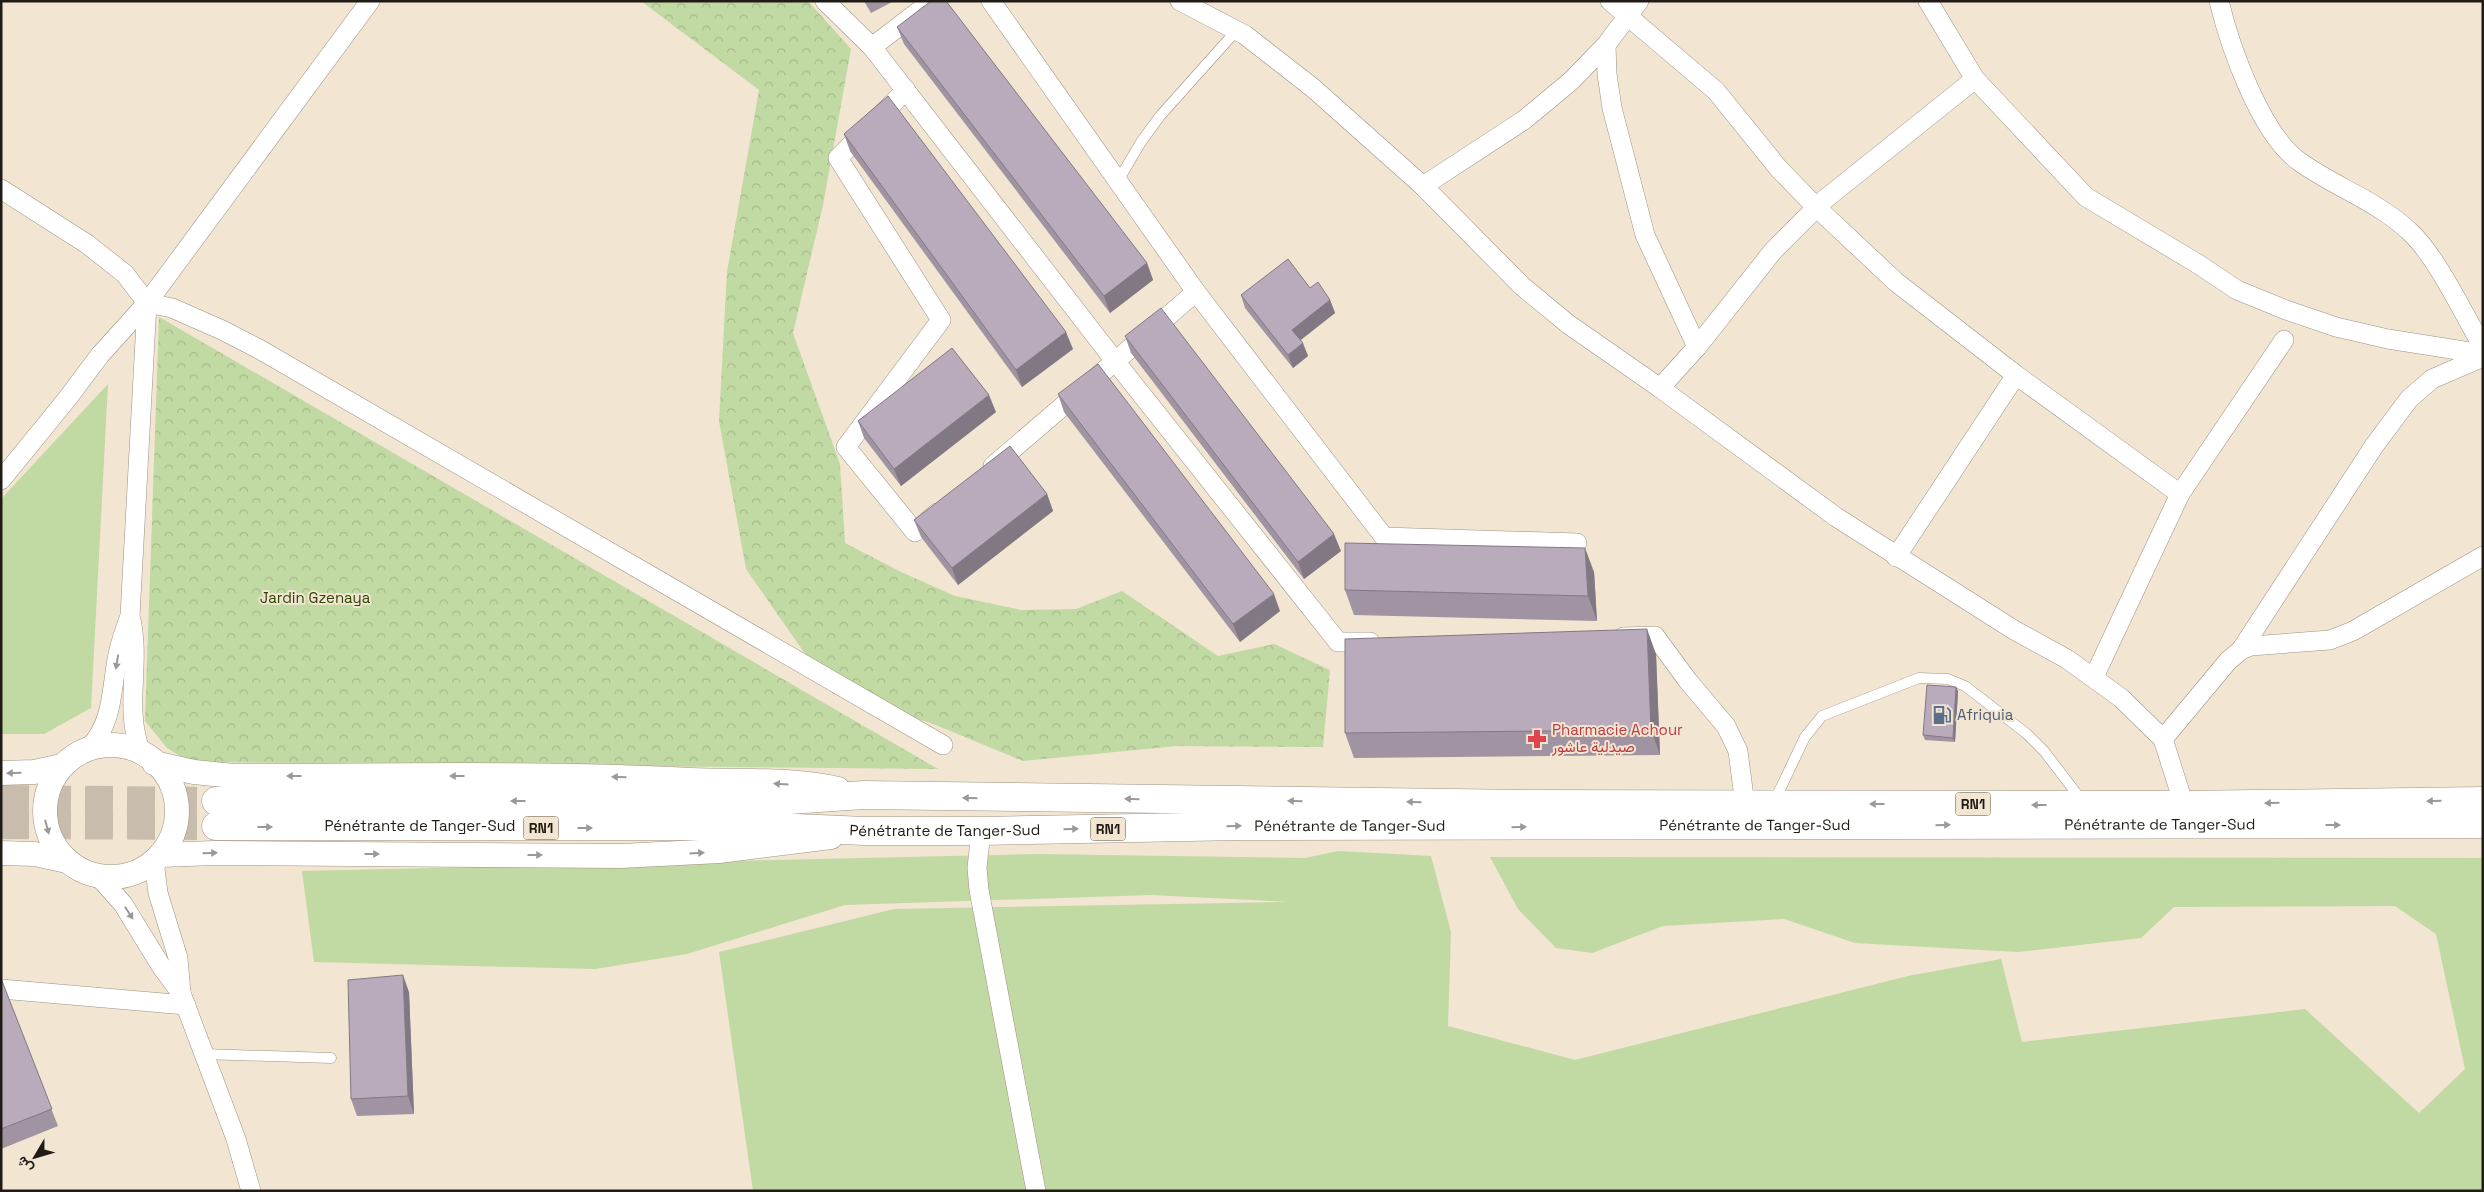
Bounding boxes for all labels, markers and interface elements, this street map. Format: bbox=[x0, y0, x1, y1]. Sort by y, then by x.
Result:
park label: Jardin Gzenaya bbox=[260, 588, 371, 607]
one-way arrow bbox=[112, 655, 120, 671]
fuel station icon: Afriquia bbox=[1931, 704, 1953, 726]
place label: Afriquia bbox=[1957, 705, 2014, 724]
place label: Pharmacie Achour صيدلية عاشور bbox=[1551, 720, 1683, 756]
pharmacy icon: Pharmacie Achour صيدلية عاشور bbox=[1526, 728, 1548, 750]
one-way arrow bbox=[6, 769, 22, 777]
one-way arrow bbox=[286, 772, 302, 780]
one-way arrow bbox=[448, 772, 464, 780]
one-way arrow bbox=[611, 772, 627, 780]
one-way arrow bbox=[773, 779, 789, 787]
road number: RN1 bbox=[1956, 792, 1990, 816]
one-way arrow bbox=[962, 793, 978, 801]
one-way arrow bbox=[1124, 795, 1140, 803]
one-way arrow bbox=[510, 797, 526, 805]
one-way arrow bbox=[1287, 797, 1303, 805]
one-way arrow bbox=[2426, 797, 2442, 805]
one-way arrow bbox=[1406, 798, 1422, 806]
one-way arrow bbox=[2263, 799, 2279, 807]
one-way arrow bbox=[1868, 800, 1884, 808]
one-way arrow bbox=[2031, 801, 2047, 809]
street label: Pénétrante de Tanger-Sud bbox=[2064, 814, 2255, 834]
street label: Pénétrante de Tanger-Sud bbox=[1659, 815, 1850, 834]
street label: Pénétrante de Tanger-Sud bbox=[325, 816, 515, 835]
road number: RN1 bbox=[524, 816, 558, 840]
street label: Pénétrante de Tanger-Sud bbox=[1254, 816, 1445, 835]
road number: RN1 bbox=[1090, 818, 1126, 841]
one-way arrow bbox=[44, 820, 52, 835]
street label: Pénétrante de Tanger-Sud bbox=[849, 820, 1041, 840]
one-way arrow bbox=[1936, 821, 1952, 829]
one-way arrow bbox=[2326, 821, 2342, 829]
one-way arrow bbox=[1226, 822, 1242, 830]
one-way arrow bbox=[257, 823, 273, 831]
one-way arrow bbox=[1511, 823, 1527, 831]
one-way arrow bbox=[577, 824, 593, 832]
one-way arrow bbox=[1064, 825, 1080, 833]
one-way arrow bbox=[689, 848, 705, 856]
one-way arrow bbox=[202, 849, 218, 857]
one-way arrow bbox=[364, 850, 380, 858]
one-way arrow bbox=[527, 851, 543, 859]
one-way arrow bbox=[124, 907, 134, 920]
north arrow bbox=[10, 1132, 60, 1182]
text: ش bbox=[12, 1153, 37, 1177]

